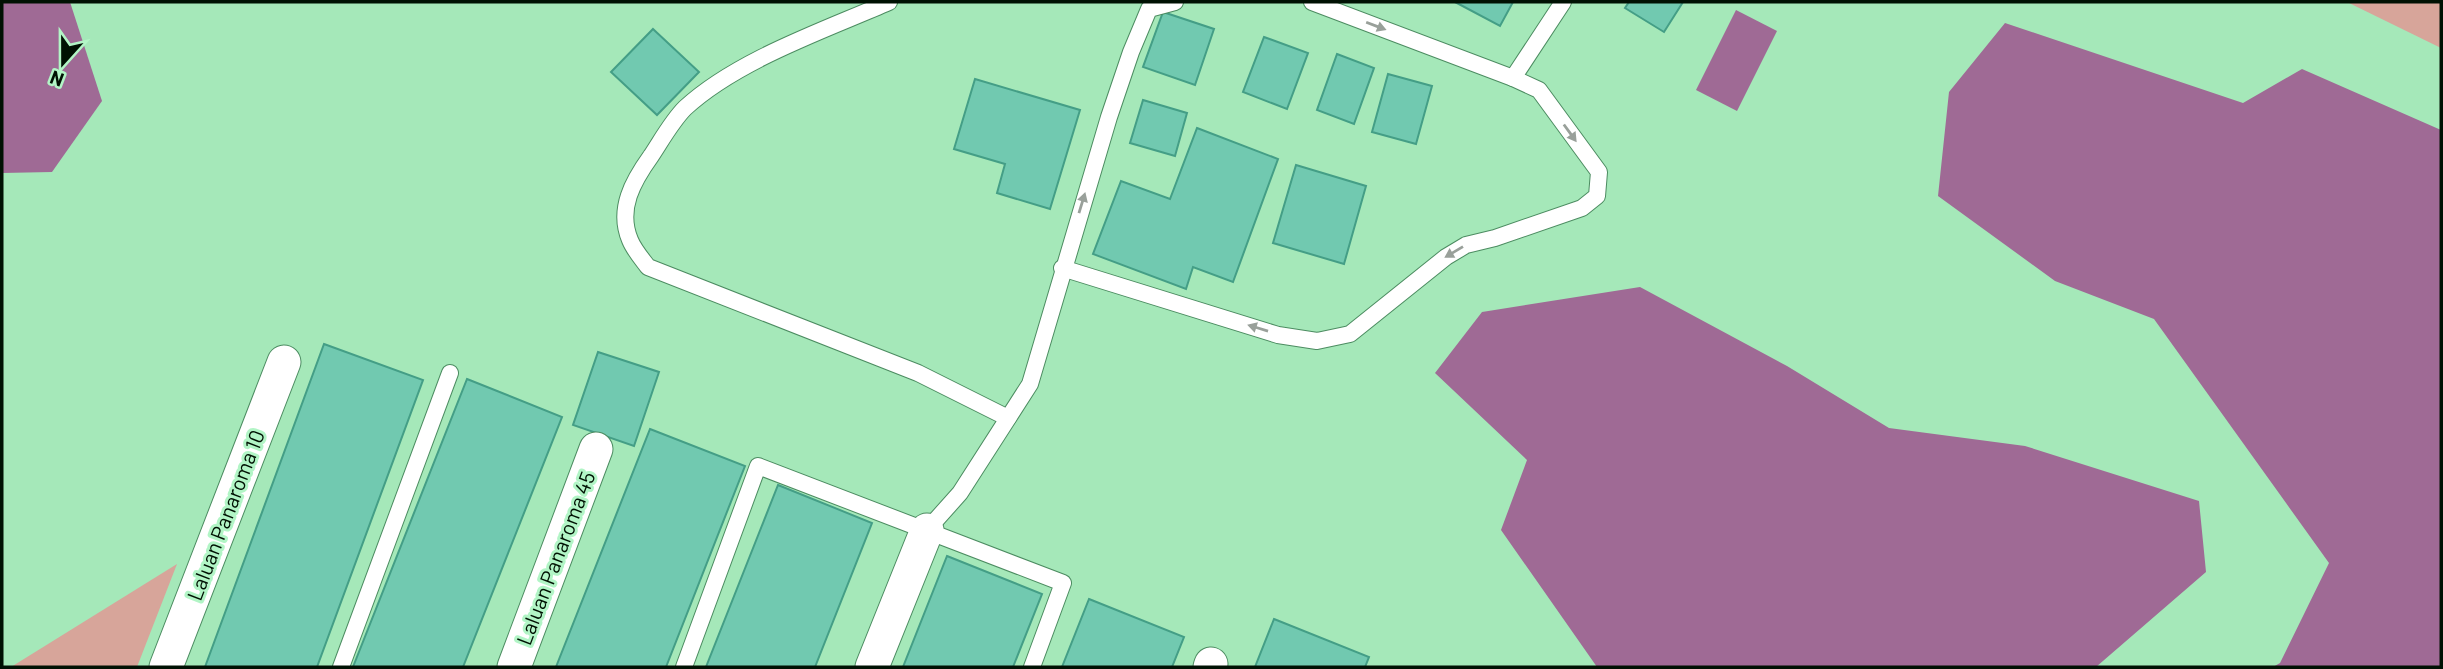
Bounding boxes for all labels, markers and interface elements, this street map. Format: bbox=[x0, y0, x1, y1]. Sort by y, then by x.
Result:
one-way arrow bbox=[1366, 21, 1387, 32]
north arrow bbox=[28, 28, 98, 98]
text: N bbox=[47, 66, 67, 92]
one-way arrow bbox=[1563, 123, 1577, 142]
one-way arrow bbox=[1078, 192, 1088, 213]
one-way arrow bbox=[1445, 246, 1464, 259]
one-way arrow bbox=[1247, 323, 1268, 333]
street label: Laluan Panaroma 10 bbox=[181, 426, 269, 604]
street label: Laluan Panaroma 45 bbox=[510, 468, 600, 648]

